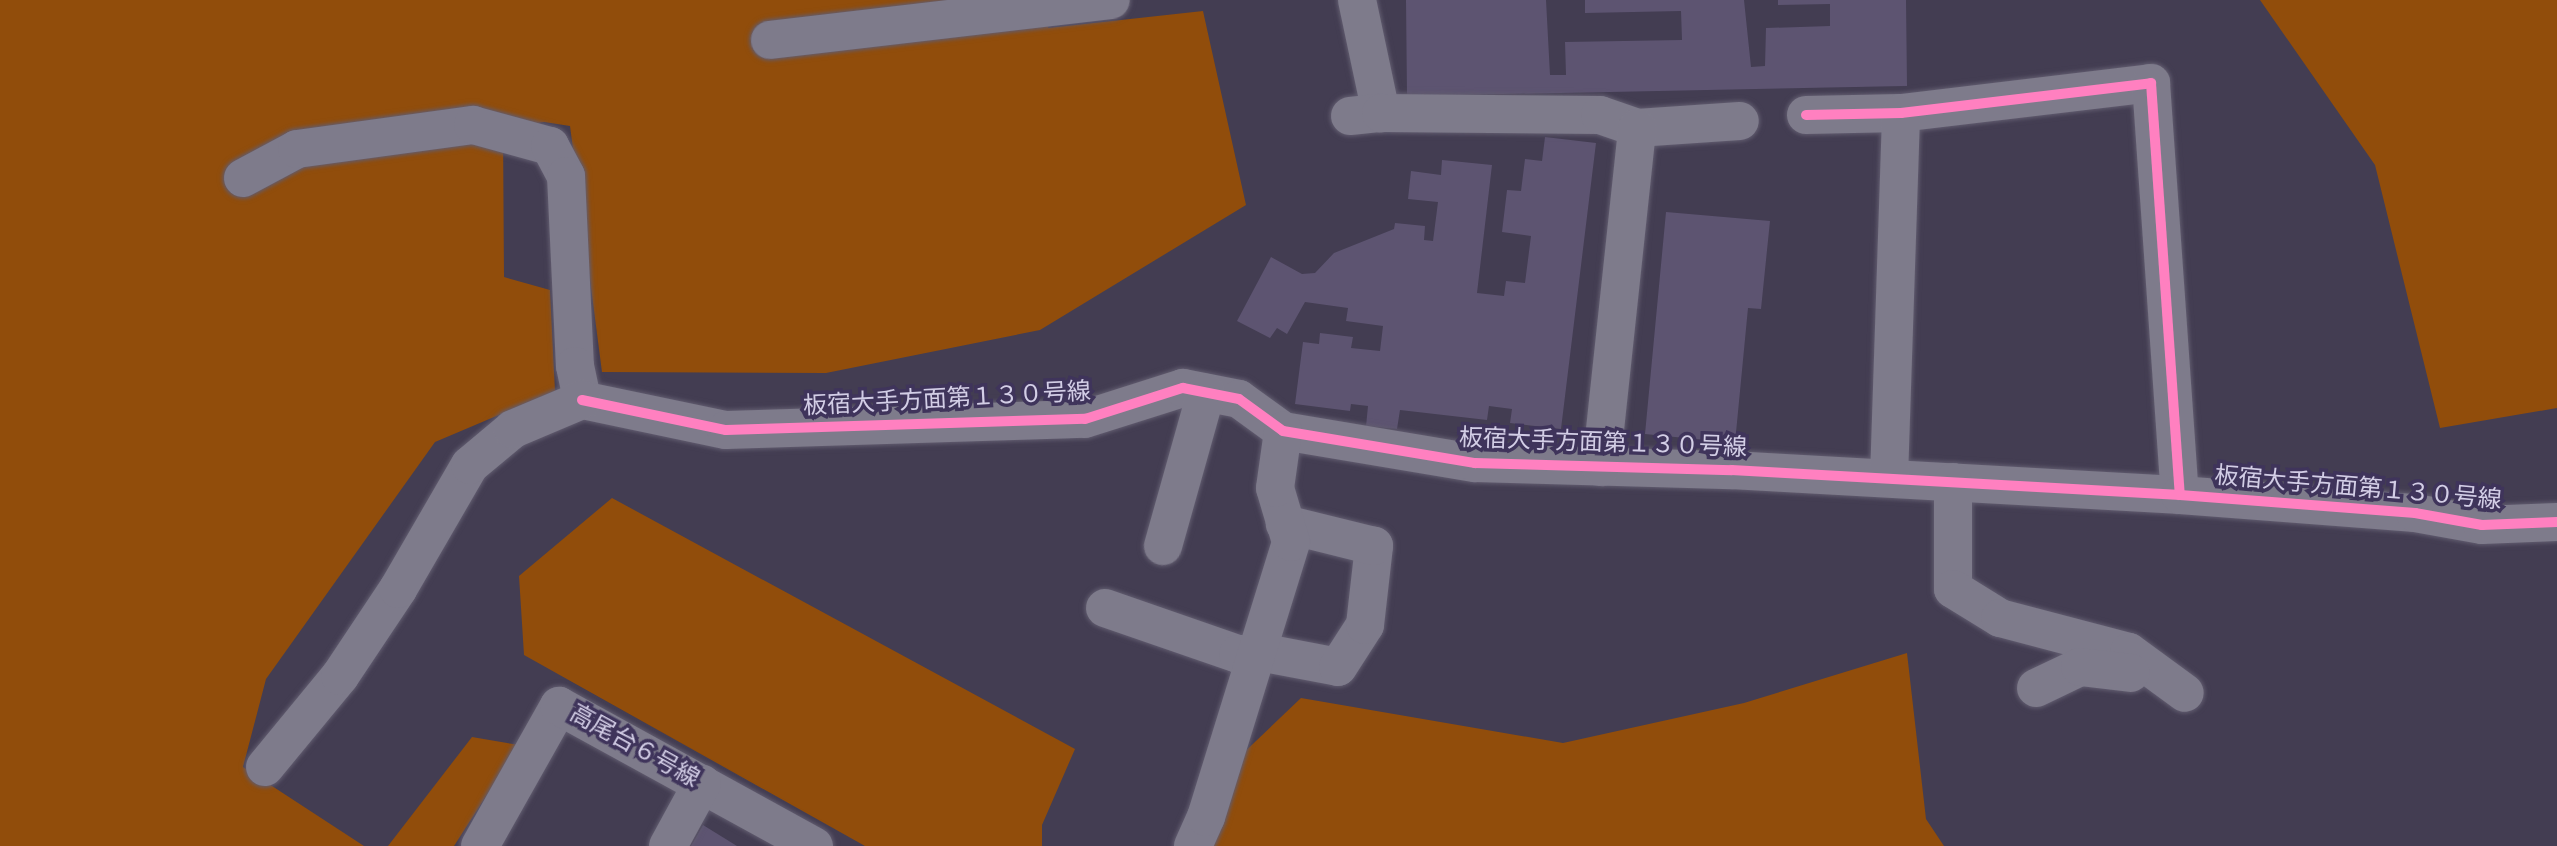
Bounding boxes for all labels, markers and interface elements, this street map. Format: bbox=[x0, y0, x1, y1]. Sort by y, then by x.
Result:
street label: 板宿大手方面第１３０号線 bbox=[802, 378, 1092, 422]
street label: 板宿大手方面第１３０号線 bbox=[1459, 425, 1747, 463]
street label: 板宿大手方面第１３０号線 bbox=[2213, 462, 2503, 516]
street label: 高尾台６号線 bbox=[564, 699, 704, 795]

